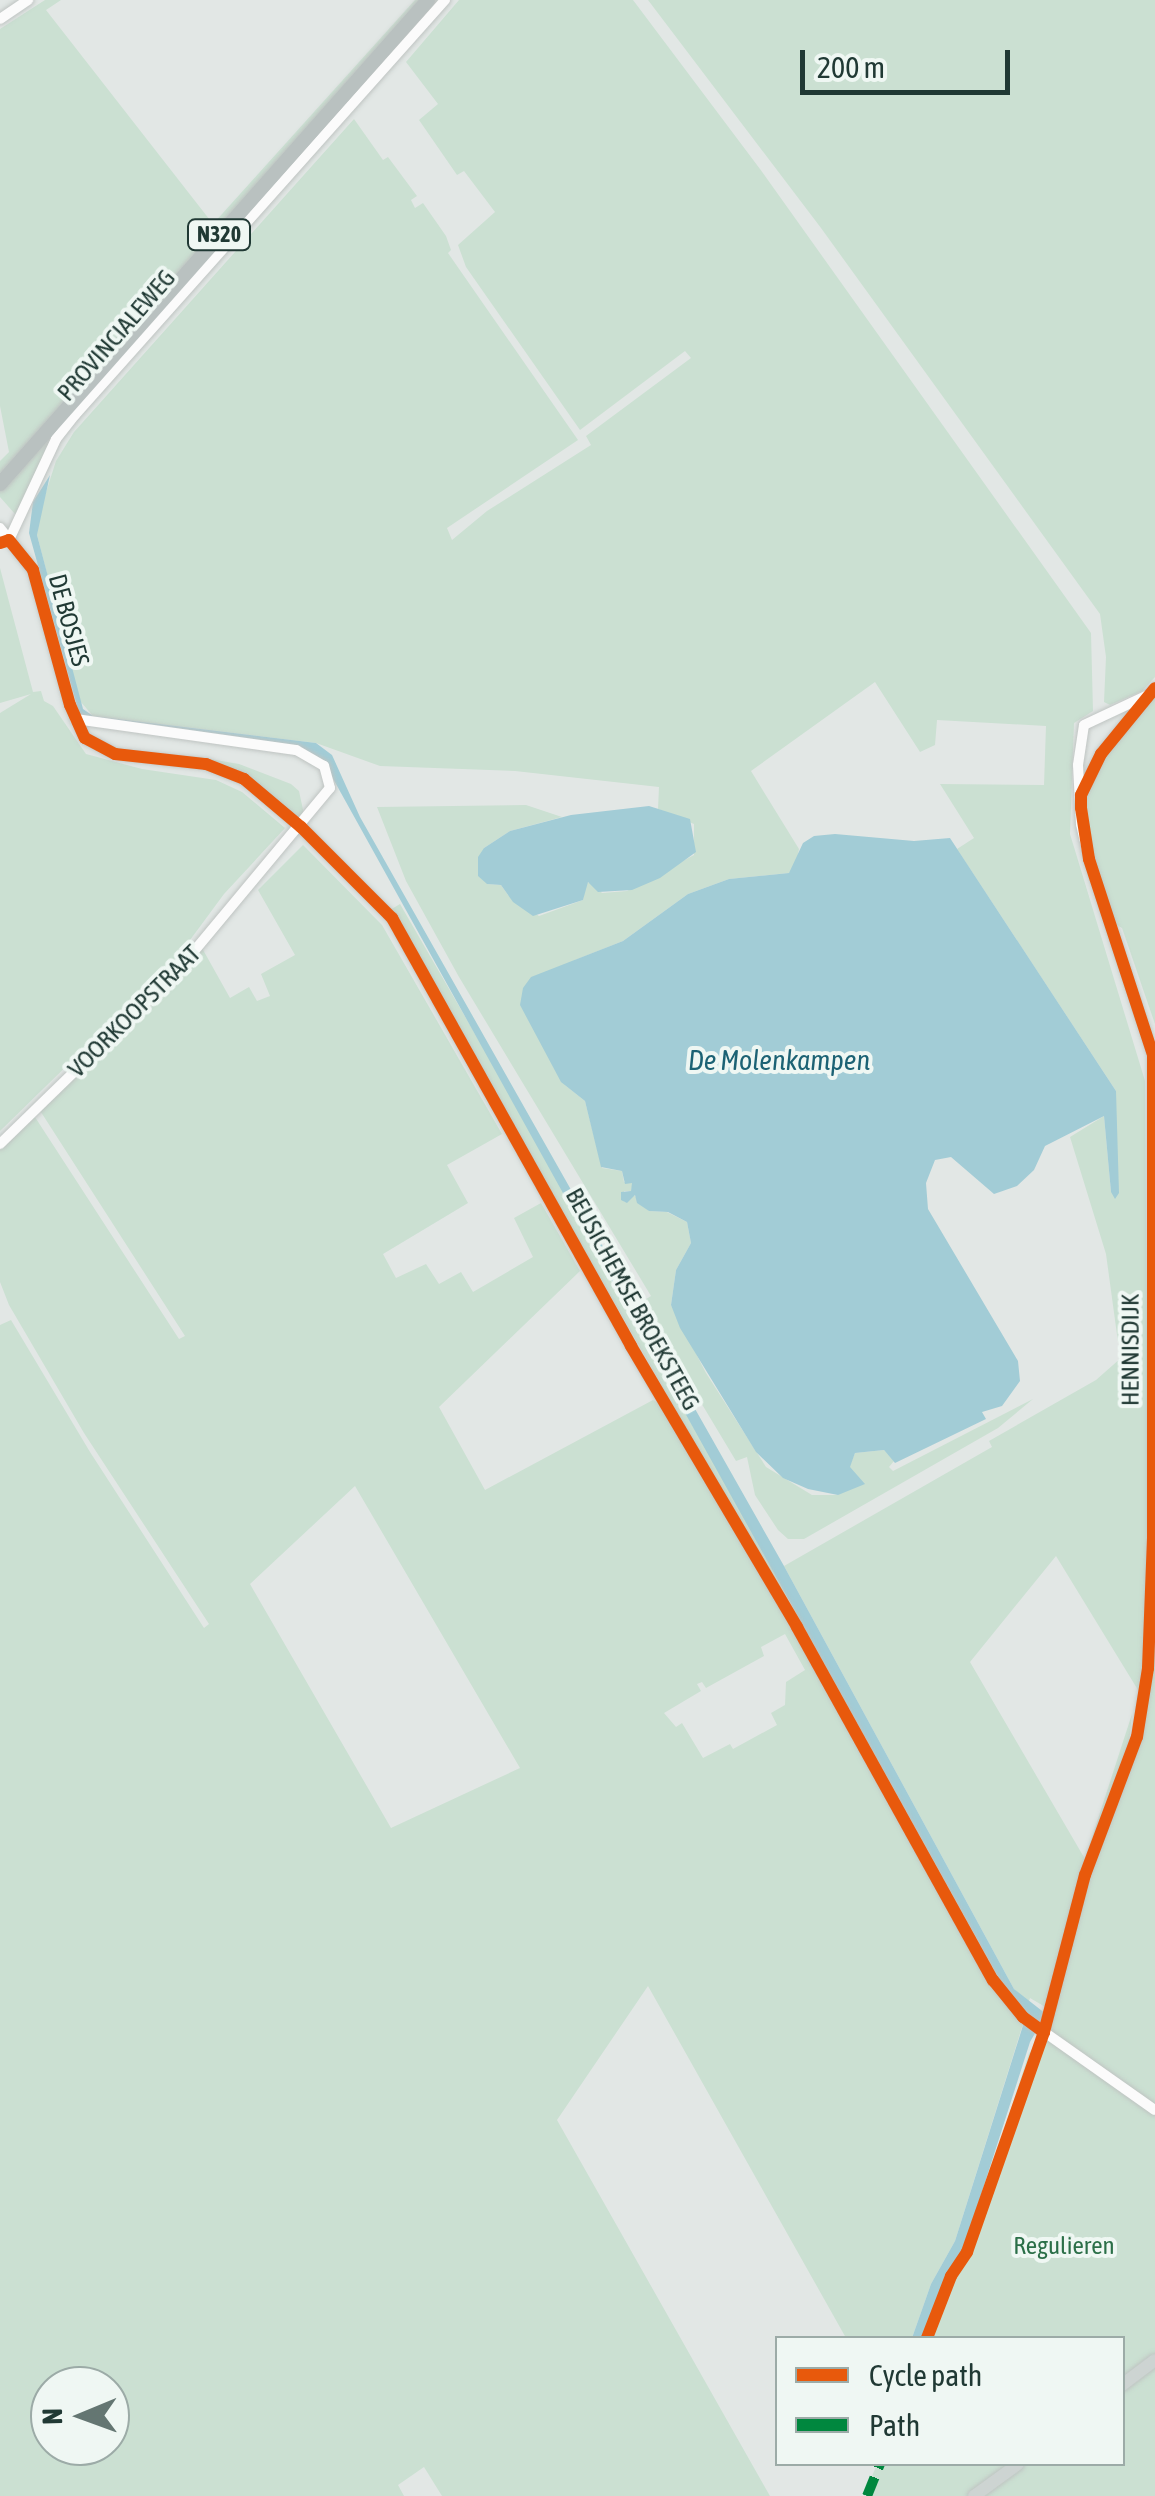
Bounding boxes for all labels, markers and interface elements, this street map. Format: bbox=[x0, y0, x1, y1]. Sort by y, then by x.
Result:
scale bar bbox=[805, 30, 1015, 92]
text: 200 m bbox=[817, 50, 885, 84]
road number: N320 bbox=[186, 218, 252, 252]
street label: PROVINCIALEWEG bbox=[51, 263, 181, 407]
street label: DE BOSJES bbox=[42, 571, 96, 669]
street label: VOORKOOPSTRAAT bbox=[61, 938, 207, 1084]
water label: De Molenkampen bbox=[688, 1043, 870, 1077]
street label: BEUSICHEMSE BROEKSTEEG bbox=[559, 1183, 707, 1415]
street label: HENNISDIJK bbox=[1115, 1294, 1145, 1406]
park label: Regulieren bbox=[1013, 2230, 1115, 2260]
legend bbox=[775, 2336, 1125, 2466]
text: Cycle path bbox=[869, 2358, 982, 2392]
north arrow bbox=[30, 2366, 130, 2466]
text: N bbox=[36, 2408, 68, 2425]
text: Path bbox=[869, 2408, 920, 2442]

